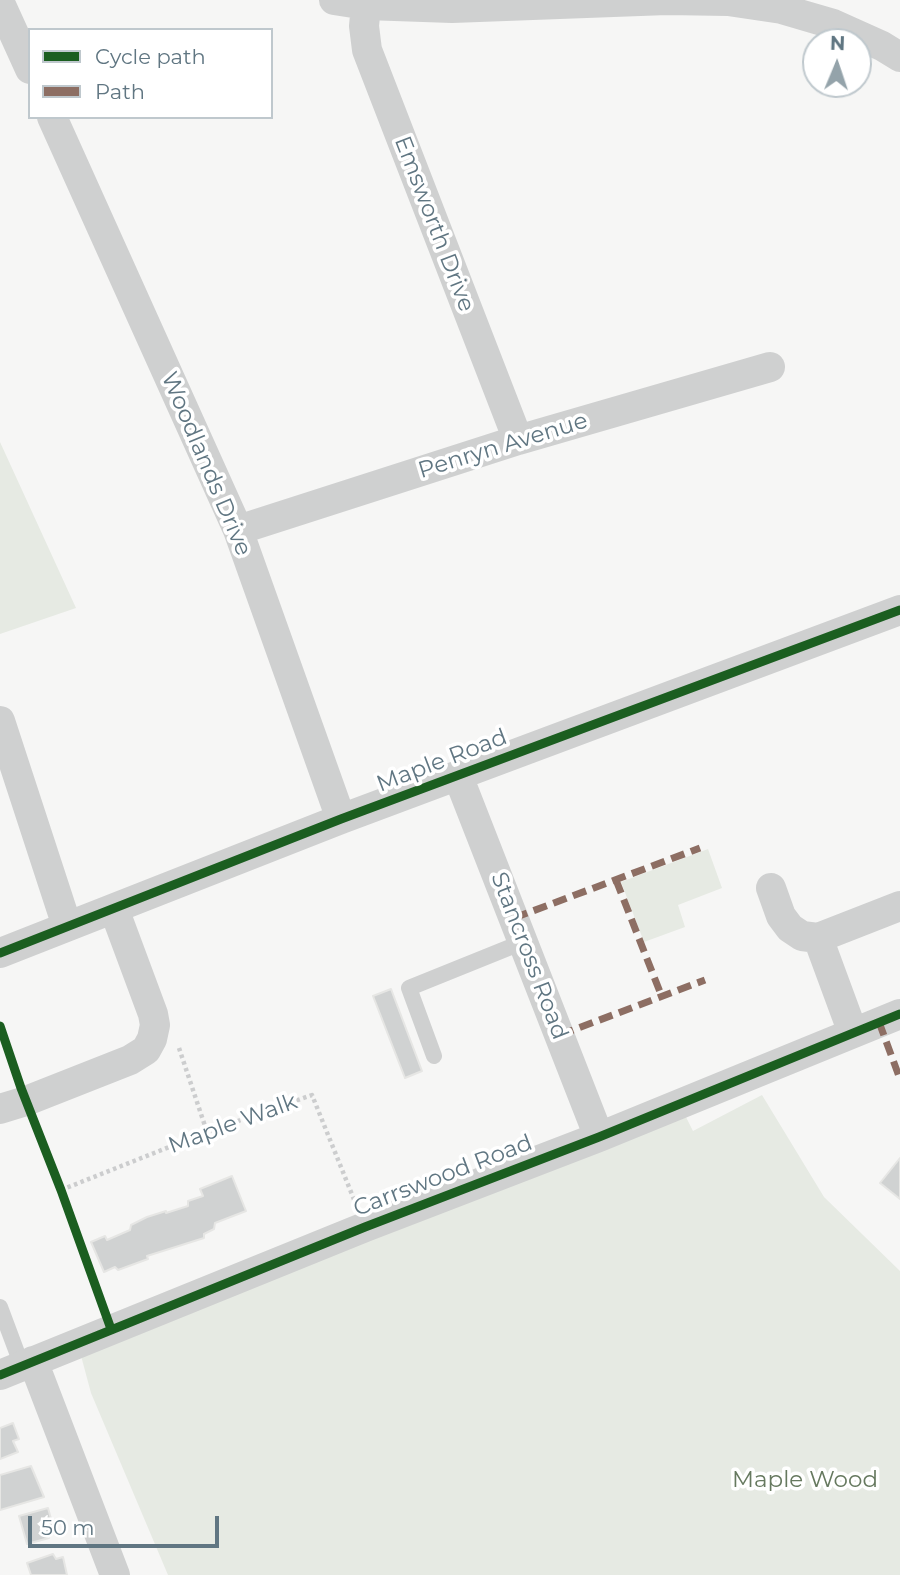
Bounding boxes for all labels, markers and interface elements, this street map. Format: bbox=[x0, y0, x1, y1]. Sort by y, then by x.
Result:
legend bbox=[28, 28, 273, 119]
north arrow bbox=[802, 28, 872, 98]
text: N bbox=[830, 32, 846, 55]
text: Cycle path bbox=[95, 44, 206, 69]
text: Path bbox=[95, 79, 145, 104]
street label: Emsworth Drive bbox=[388, 132, 480, 316]
street label: Woodlands Drive bbox=[155, 368, 257, 560]
street label: Penryn Avenue bbox=[415, 407, 591, 485]
street label: Maple Road bbox=[373, 724, 511, 798]
street label: Stancross Road bbox=[484, 868, 574, 1044]
street label: Maple Walk bbox=[165, 1088, 301, 1160]
street label: Carrswood Road bbox=[350, 1129, 536, 1223]
park label: Maple Wood bbox=[732, 1466, 878, 1494]
scale bar bbox=[32, 1502, 222, 1546]
text: 50 m bbox=[41, 1515, 95, 1540]

